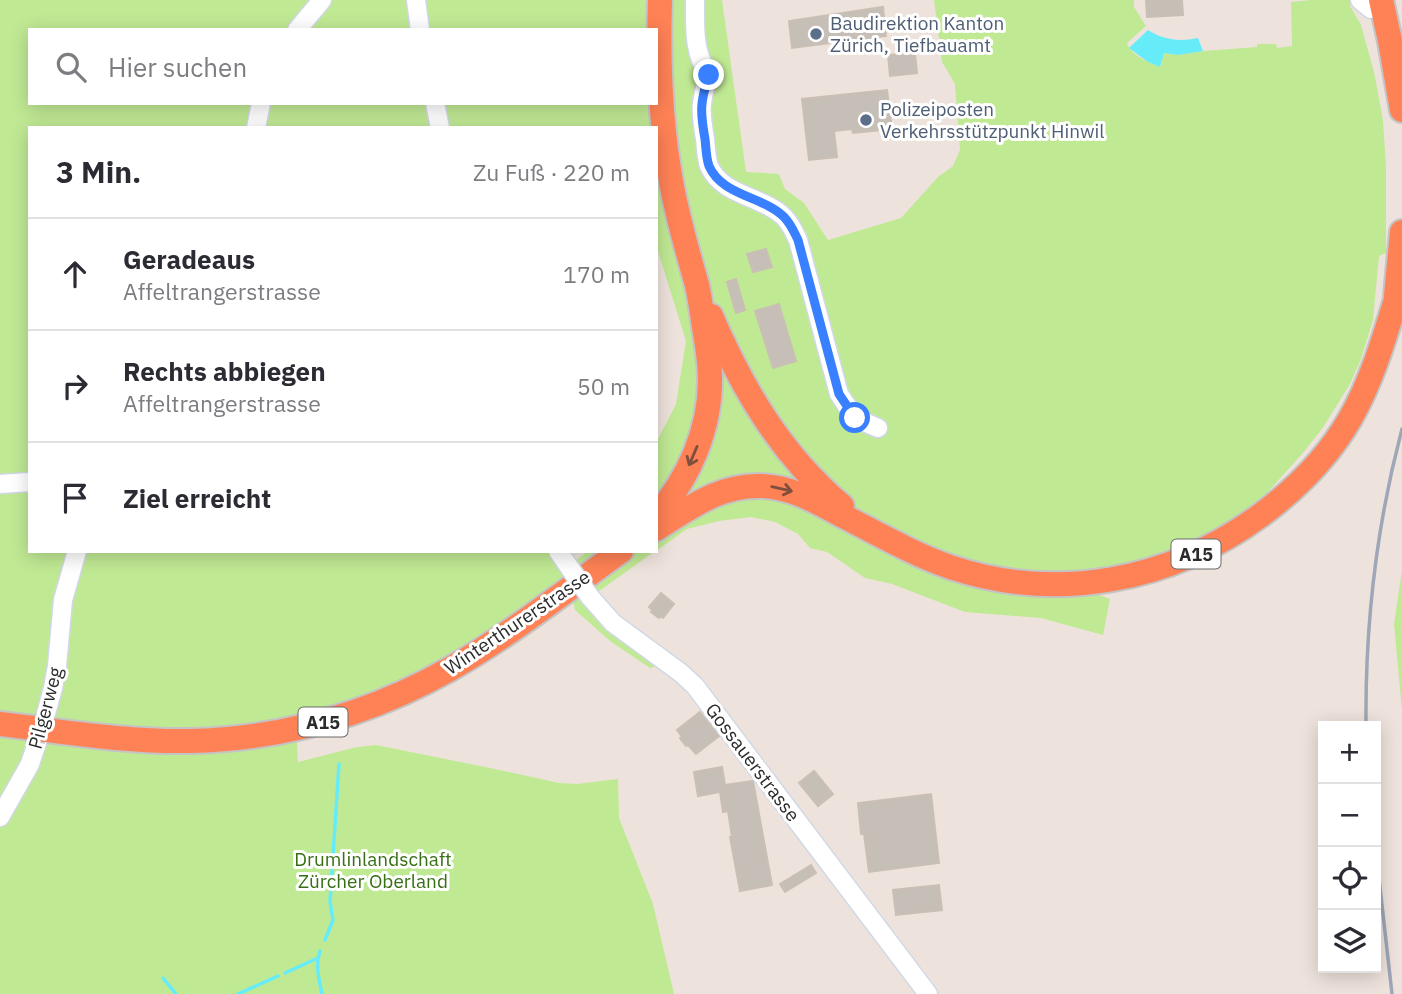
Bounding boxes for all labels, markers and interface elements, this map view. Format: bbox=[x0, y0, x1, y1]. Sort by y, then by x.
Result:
place label: Baudirektion Kanton Zürich, Tiefbauamt bbox=[830, 11, 1004, 57]
marker: Baudirektion Kanton Zürich, Tiefbauamt bbox=[808, 26, 824, 42]
search box bbox=[28, 28, 658, 105]
icon: search bbox=[52, 48, 90, 86]
text: Hier suchen bbox=[108, 50, 247, 84]
route end bbox=[693, 59, 724, 90]
place label: Polizeiposten Verkehrsstützpunkt Hinwil bbox=[880, 97, 1104, 143]
marker: Polizeiposten Verkehrsstützpunkt Hinwil bbox=[858, 112, 874, 128]
text: 3 Min. bbox=[56, 152, 141, 191]
text: Zu Fuß · 220 m bbox=[473, 157, 630, 187]
text: Geradeaus bbox=[123, 242, 255, 276]
icon: ahead bbox=[56, 255, 94, 293]
text: 170 m bbox=[563, 259, 630, 289]
text: Affeltrangerstrasse bbox=[123, 276, 321, 306]
text: Rechts abbiegen bbox=[123, 354, 326, 388]
icon: right bbox=[56, 367, 94, 405]
text: 50 m bbox=[577, 371, 630, 401]
text: Affeltrangerstrasse bbox=[123, 388, 321, 418]
route start bbox=[839, 402, 870, 433]
one-way arrow bbox=[686, 445, 699, 467]
icon: arrive bbox=[56, 479, 94, 517]
text: Ziel erreicht bbox=[123, 481, 271, 515]
one-way arrow bbox=[771, 483, 793, 496]
road number: A15 bbox=[1172, 540, 1220, 568]
street label: Winterthurerstrasse bbox=[440, 564, 594, 680]
street label: Pilgerweg bbox=[23, 664, 67, 752]
street label: Gossauerstrasse bbox=[701, 698, 805, 826]
road number: A15 bbox=[298, 708, 348, 736]
map controls bbox=[1318, 721, 1381, 973]
button: + bbox=[1318, 721, 1381, 784]
button: − bbox=[1318, 784, 1381, 847]
park label: Drumlinlandschaft Zürcher Oberland bbox=[294, 847, 452, 893]
button: locate bbox=[1318, 847, 1381, 910]
button: layers bbox=[1318, 910, 1381, 973]

